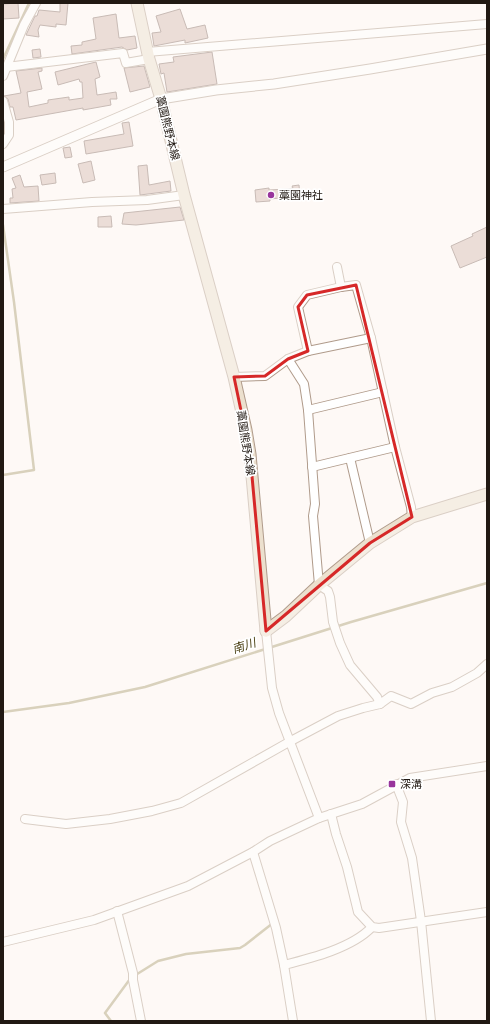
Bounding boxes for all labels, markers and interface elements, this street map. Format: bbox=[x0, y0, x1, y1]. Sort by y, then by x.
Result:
street label: 藁園熊野本線 bbox=[152, 94, 184, 162]
place label: 藁園神社 bbox=[279, 187, 323, 203]
marker: 藁園神社 bbox=[266, 190, 276, 200]
street label: 藁園熊野本線 bbox=[233, 409, 259, 477]
water label: 南川 bbox=[229, 632, 260, 658]
place label: 深溝 bbox=[400, 776, 422, 792]
marker: 深溝 bbox=[387, 779, 397, 789]

